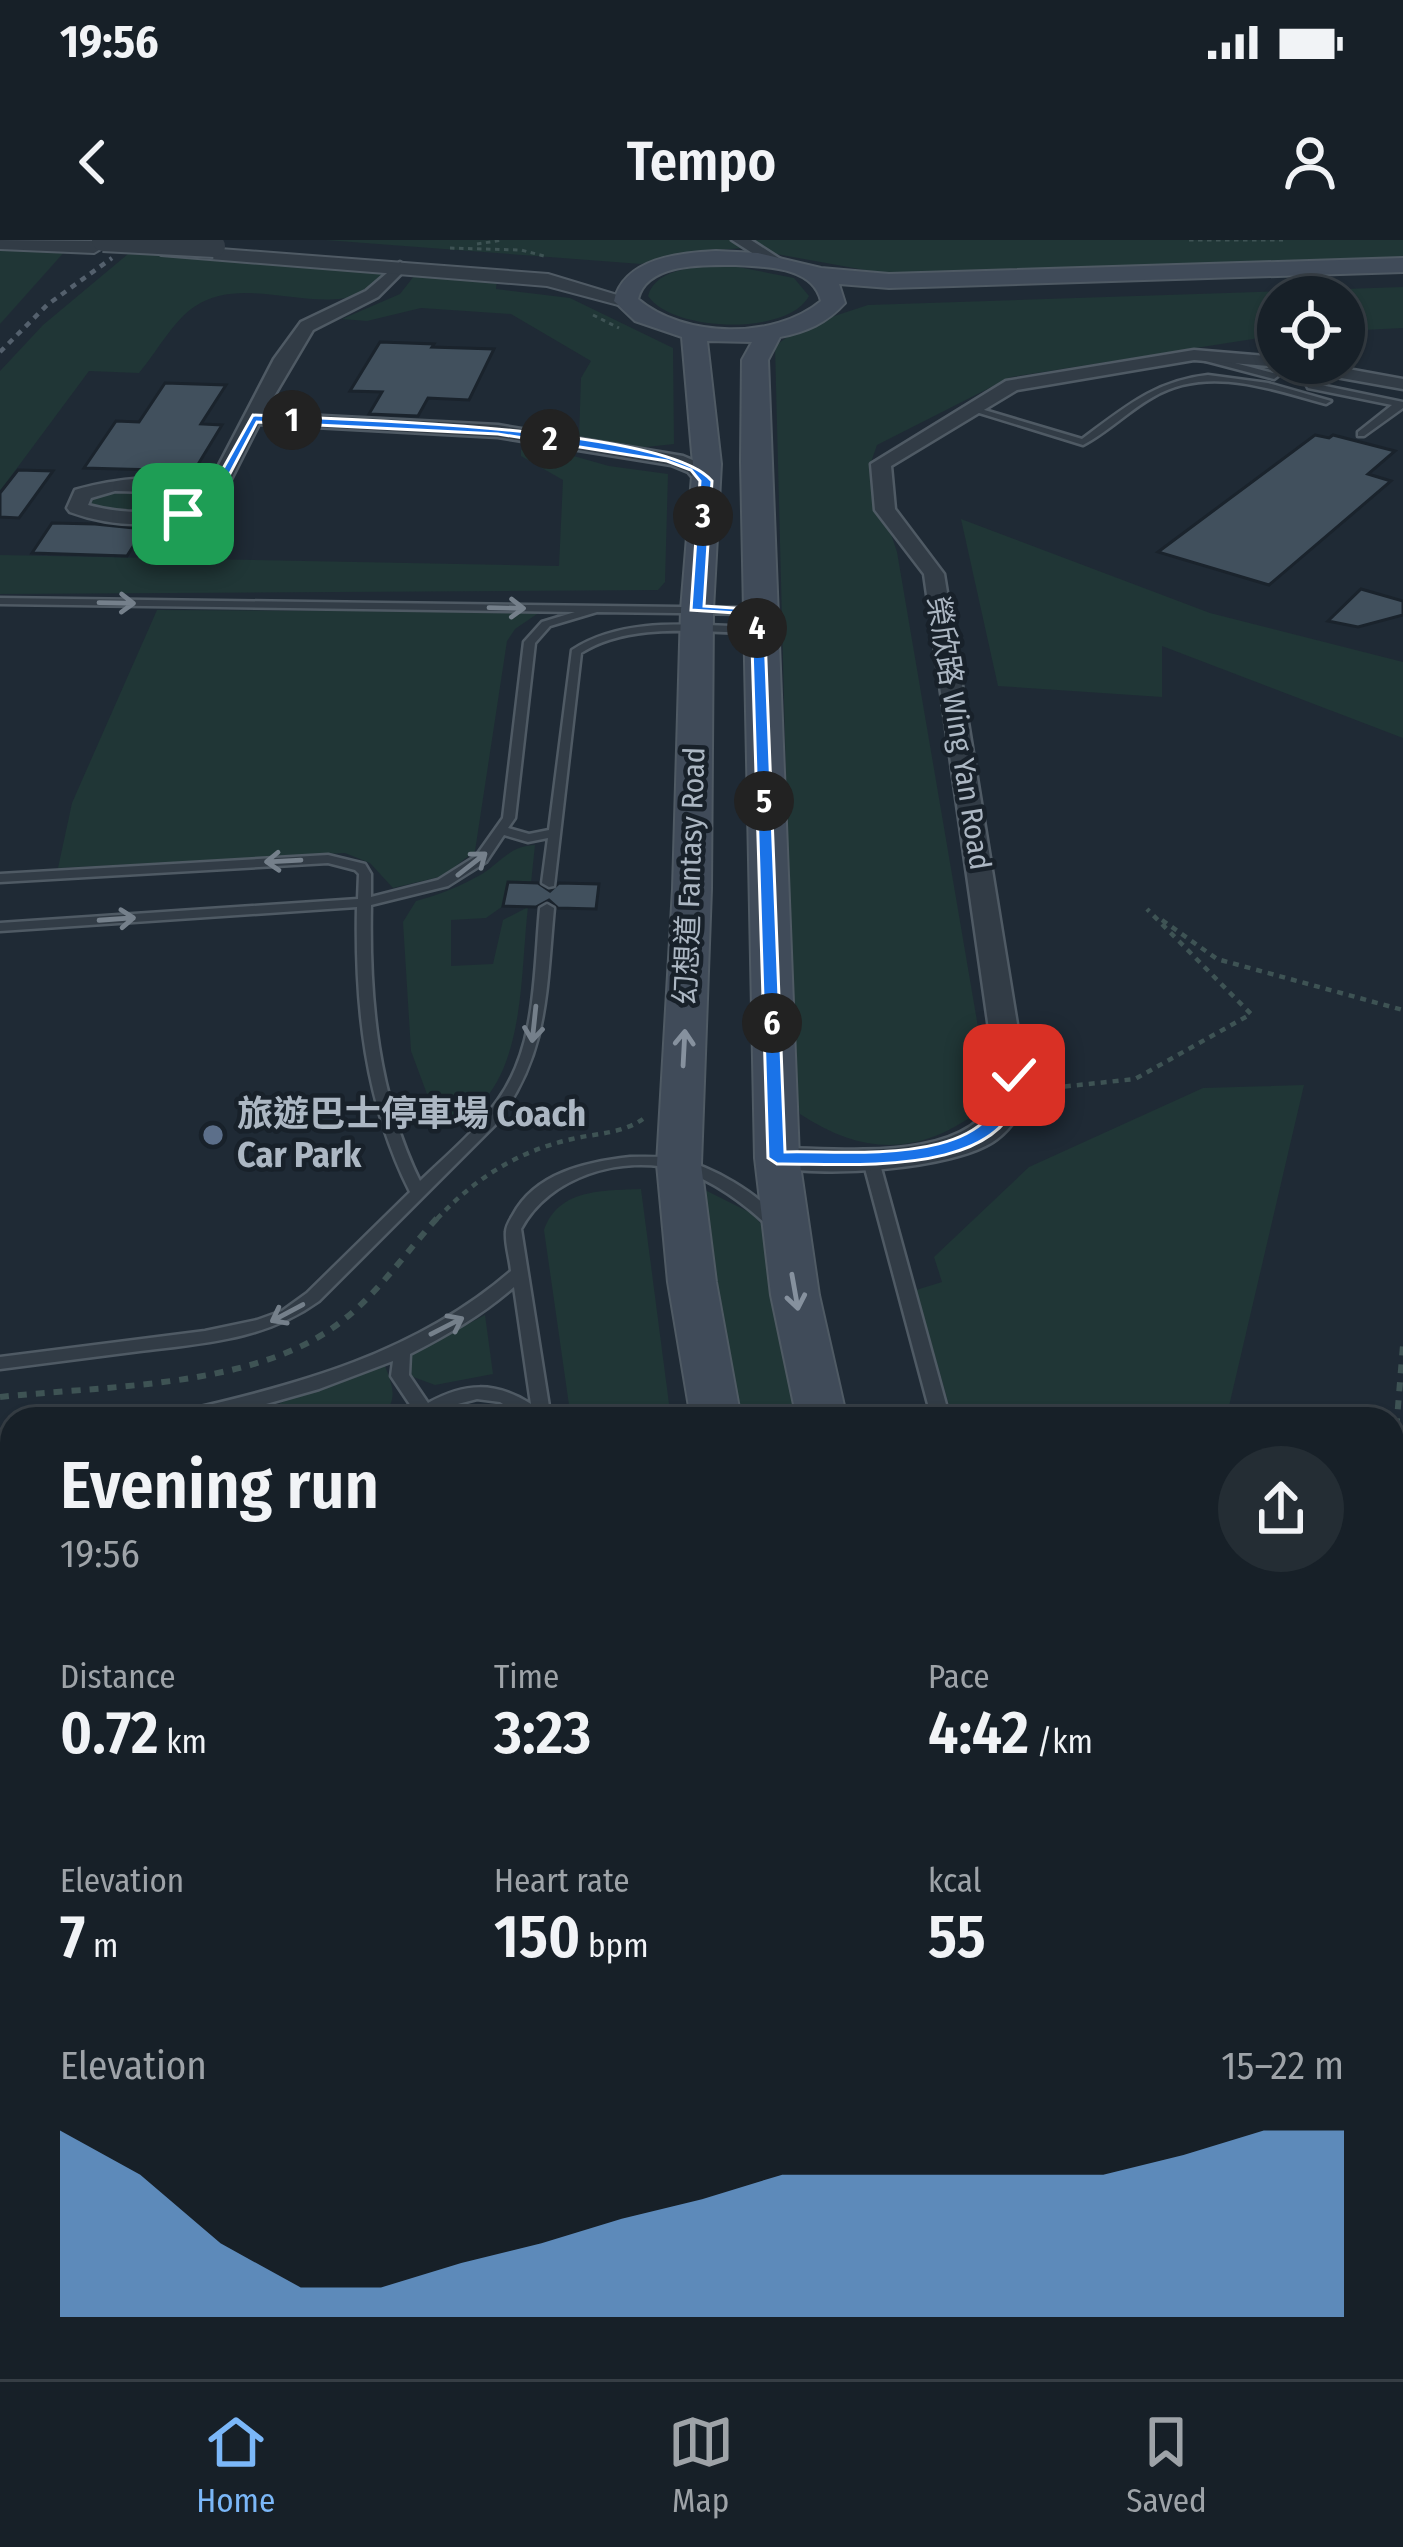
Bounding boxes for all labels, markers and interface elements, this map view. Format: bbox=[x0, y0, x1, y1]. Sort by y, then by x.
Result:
text: 19:56 bbox=[60, 15, 159, 69]
icon: back bbox=[60, 129, 126, 195]
icon: person bbox=[1277, 129, 1343, 195]
text: Tempo bbox=[627, 130, 776, 194]
map controls bbox=[1257, 276, 1365, 384]
button: locate bbox=[1257, 276, 1365, 384]
pin: 1 bbox=[262, 390, 322, 450]
text: 1 bbox=[285, 400, 299, 440]
pin: 2 bbox=[520, 409, 580, 469]
text: 2 bbox=[542, 419, 558, 459]
pin bbox=[132, 463, 234, 565]
icon: arrive bbox=[150, 481, 216, 547]
pin: 3 bbox=[673, 486, 733, 546]
text: 3 bbox=[695, 496, 711, 536]
one-way arrow bbox=[97, 591, 136, 614]
street label: 榮欣路 Wing Yan Road bbox=[920, 594, 998, 872]
one-way arrow bbox=[487, 597, 526, 619]
pin: 4 bbox=[727, 598, 787, 658]
text: 4 bbox=[749, 608, 765, 648]
street label: 幻想道 Fantasy Road bbox=[668, 746, 712, 1006]
pin: 5 bbox=[734, 771, 794, 831]
text: 5 bbox=[756, 781, 772, 821]
one-way arrow bbox=[264, 850, 303, 873]
one-way arrow bbox=[455, 851, 487, 878]
one-way arrow bbox=[97, 908, 136, 931]
pin: 6 bbox=[742, 993, 802, 1053]
text: 6 bbox=[763, 1003, 781, 1043]
one-way arrow bbox=[523, 1004, 545, 1043]
pin bbox=[963, 1024, 1065, 1126]
one-way arrow bbox=[673, 1029, 696, 1068]
icon: check bbox=[981, 1042, 1047, 1108]
place label: 旅遊巴士停車場 Coach Car Park bbox=[237, 1092, 586, 1177]
marker: 旅遊巴士停車場 Coach Car Park bbox=[200, 1122, 226, 1148]
one-way arrow bbox=[785, 1272, 807, 1311]
one-way arrow bbox=[271, 1302, 306, 1325]
one-way arrow bbox=[428, 1314, 464, 1337]
text: Evening run bbox=[60, 1446, 379, 1525]
button: share bbox=[1218, 1446, 1344, 1572]
text: 19:56 bbox=[60, 1531, 140, 1577]
text: Distance bbox=[60, 1657, 176, 1697]
text: Time bbox=[494, 1657, 559, 1697]
text: Pace bbox=[928, 1657, 990, 1697]
text: 0.72 bbox=[60, 1697, 158, 1769]
text: 3:23 bbox=[494, 1697, 591, 1769]
text: 4:42 bbox=[928, 1697, 1029, 1769]
text: km bbox=[158, 1722, 207, 1762]
text: /km bbox=[1029, 1722, 1093, 1762]
text: Elevation bbox=[60, 1861, 184, 1901]
text: Heart rate bbox=[494, 1861, 630, 1901]
text: kcal bbox=[928, 1861, 981, 1901]
text: 7 bbox=[60, 1901, 85, 1973]
text: 150 bbox=[494, 1901, 580, 1973]
text: 55 bbox=[928, 1901, 986, 1973]
text: m bbox=[85, 1926, 118, 1966]
text: bpm bbox=[580, 1926, 649, 1966]
text: Elevation bbox=[60, 2043, 207, 2089]
text: 15–22 m bbox=[1221, 2043, 1344, 2089]
tab: Home bbox=[196, 2409, 275, 2521]
tab: Map bbox=[668, 2409, 734, 2521]
tab: Saved bbox=[1126, 2409, 1207, 2521]

